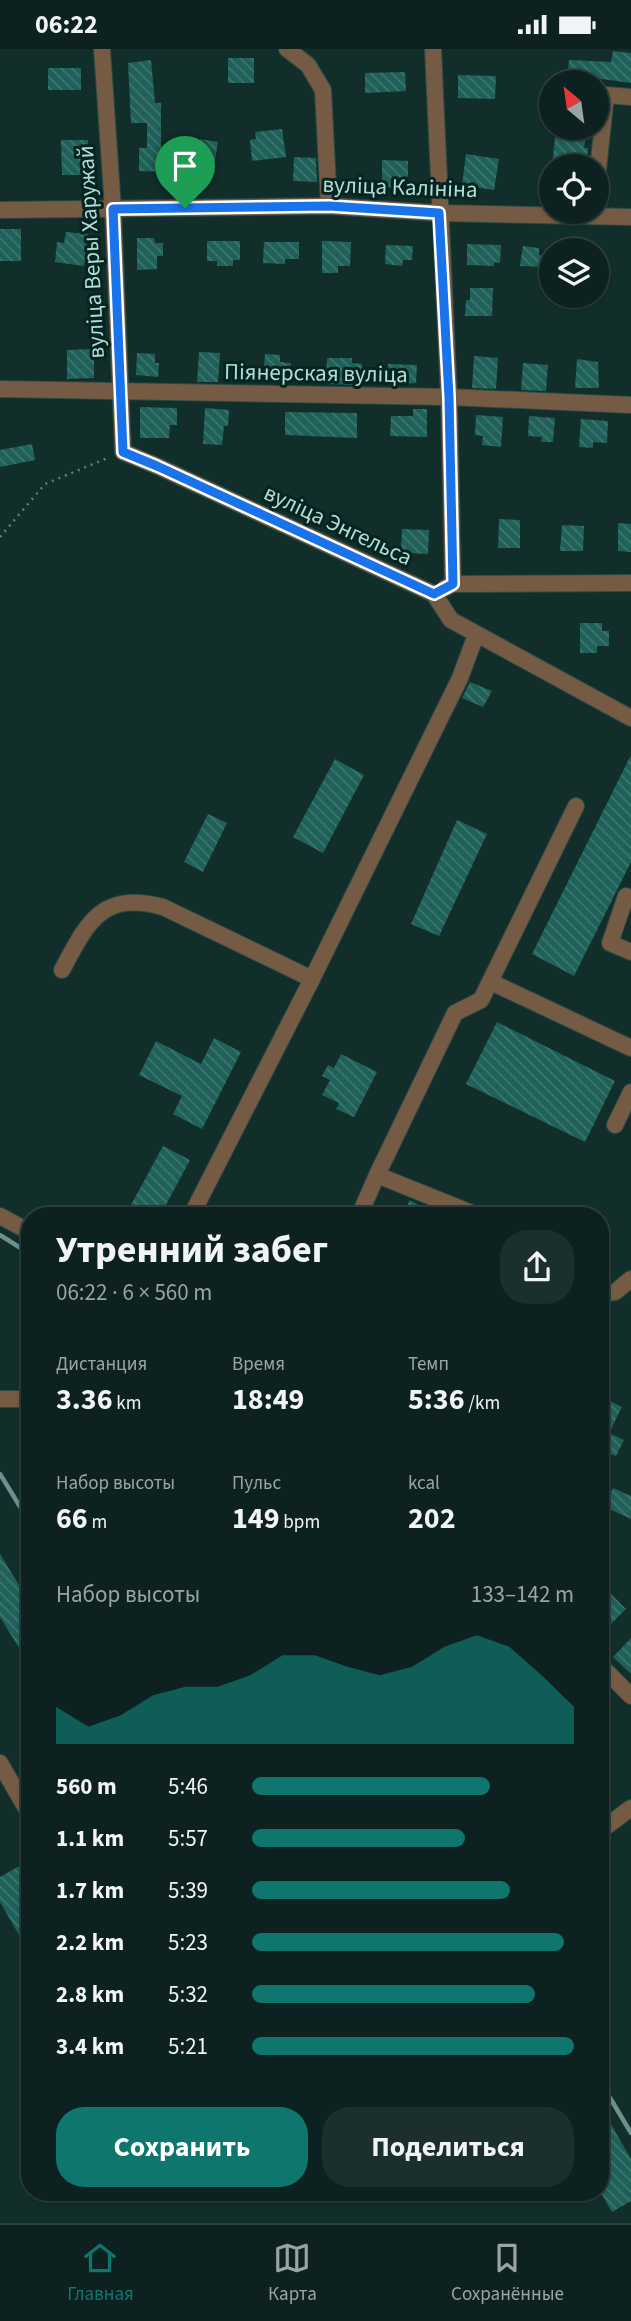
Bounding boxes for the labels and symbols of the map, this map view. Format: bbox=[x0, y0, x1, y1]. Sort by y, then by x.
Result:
north arrow bbox=[539, 70, 609, 140]
pin bbox=[155, 136, 215, 208]
street label: вуліца Веры Харужай bbox=[69, 145, 113, 359]
street label: вуліца Калініна bbox=[322, 168, 478, 206]
street label: Піянерская вуліца bbox=[224, 355, 408, 391]
street label: вуліца Энгельса bbox=[258, 476, 418, 574]

